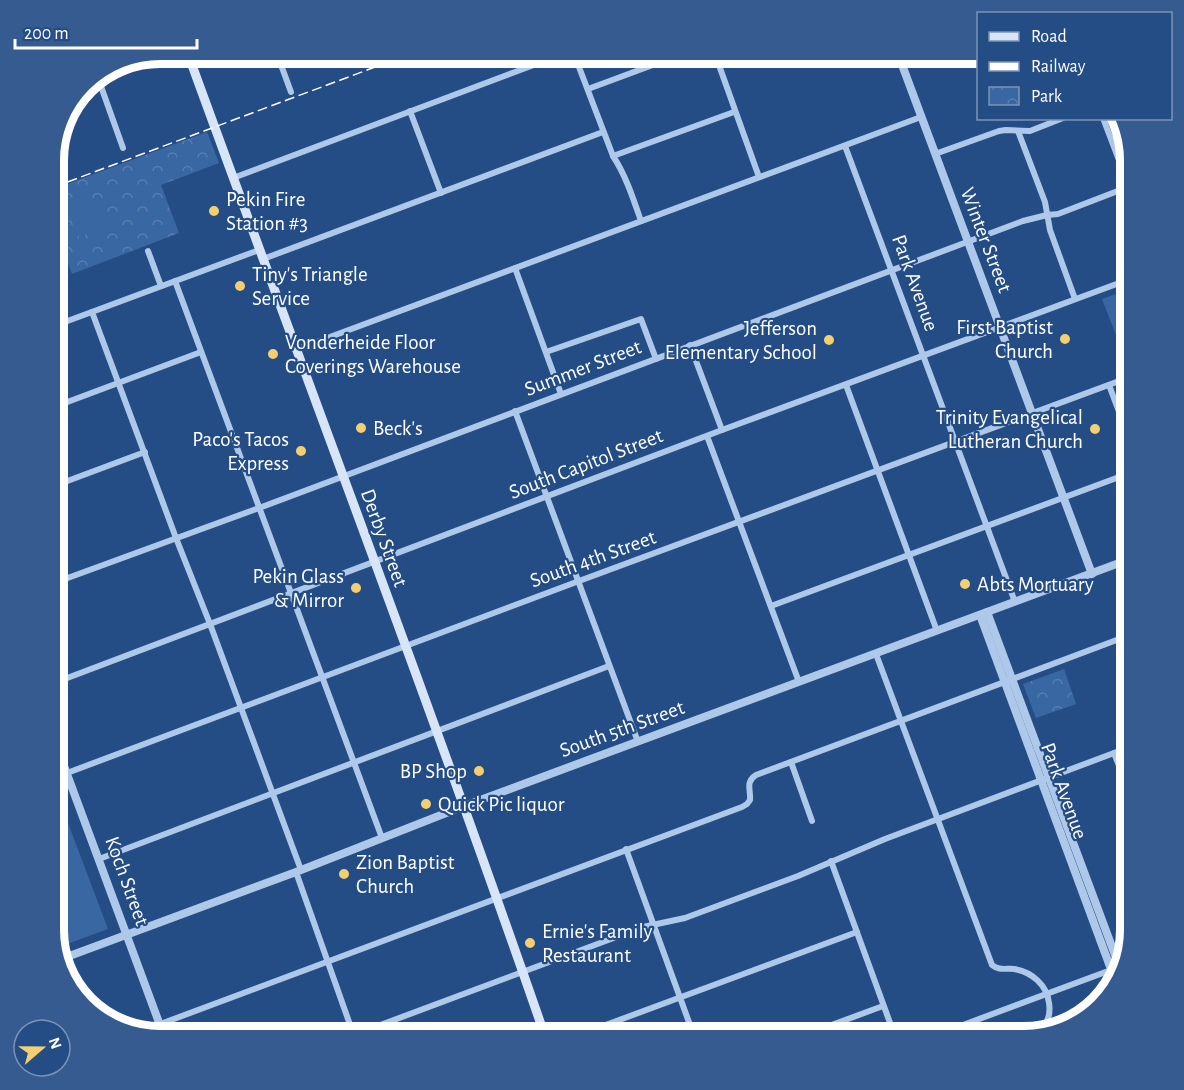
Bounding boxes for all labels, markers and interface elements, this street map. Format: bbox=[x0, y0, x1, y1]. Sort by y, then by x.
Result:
scale bar bbox=[15, 12, 196, 50]
legend bbox=[977, 12, 1172, 120]
text: 200 m bbox=[24, 25, 69, 43]
text: Road bbox=[1031, 28, 1067, 46]
text: Railway bbox=[1031, 58, 1086, 76]
text: Park bbox=[1031, 88, 1063, 106]
street label: Winter Street bbox=[956, 185, 1016, 296]
place label: Pekin Fire Station #3 bbox=[226, 189, 308, 234]
marker: Pekin Fire Station #3 bbox=[207, 204, 221, 218]
street label: Park Avenue bbox=[888, 232, 942, 334]
place label: Tiny's Triangle Service bbox=[252, 264, 368, 309]
marker: Tiny's Triangle Service bbox=[233, 279, 247, 293]
place label: First Baptist Church bbox=[956, 317, 1053, 362]
place label: Jefferson Elementary School bbox=[665, 318, 817, 363]
place label: Vonderheide Floor Coverings Warehouse bbox=[285, 332, 461, 377]
marker: First Baptist Church bbox=[1058, 332, 1072, 346]
marker: Jefferson Elementary School bbox=[822, 333, 836, 347]
street label: Summer Street bbox=[522, 336, 645, 400]
marker: Vonderheide Floor Coverings Warehouse bbox=[266, 347, 280, 361]
place label: Trinity Evangelical Lutheran Church bbox=[936, 407, 1083, 452]
place label: Beck's bbox=[373, 418, 423, 439]
marker: Beck's bbox=[354, 421, 368, 435]
marker: Trinity Evangelical Lutheran Church bbox=[1088, 422, 1102, 436]
street label: South Capitol Street bbox=[506, 425, 666, 503]
place label: Paco's Tacos Express bbox=[192, 429, 289, 474]
marker: Paco's Tacos Express bbox=[294, 444, 308, 458]
street label: Derby Street bbox=[357, 486, 411, 590]
street label: South 4th Street bbox=[527, 526, 659, 591]
place label: Pekin Glass & Mirror bbox=[253, 566, 344, 611]
place label: Abts Mortuary bbox=[977, 574, 1094, 595]
marker: Abts Mortuary bbox=[958, 577, 972, 591]
marker: Pekin Glass & Mirror bbox=[349, 581, 363, 595]
street label: South 5th Street bbox=[557, 697, 687, 761]
street label: Park Avenue bbox=[1037, 740, 1091, 842]
place label: BP Shop bbox=[400, 761, 467, 782]
marker: BP Shop bbox=[472, 764, 486, 778]
place label: Quick Pic liquor bbox=[438, 794, 565, 815]
marker: Quick Pic liquor bbox=[419, 797, 433, 811]
street label: Koch Street bbox=[101, 834, 153, 929]
place label: Zion Baptist Church bbox=[356, 852, 455, 897]
marker: Zion Baptist Church bbox=[337, 867, 351, 881]
place label: Ernie's Family Restaurant bbox=[542, 921, 653, 966]
marker: Ernie's Family Restaurant bbox=[523, 936, 537, 950]
north arrow bbox=[12, 1018, 72, 1078]
text: N bbox=[46, 1035, 65, 1051]

